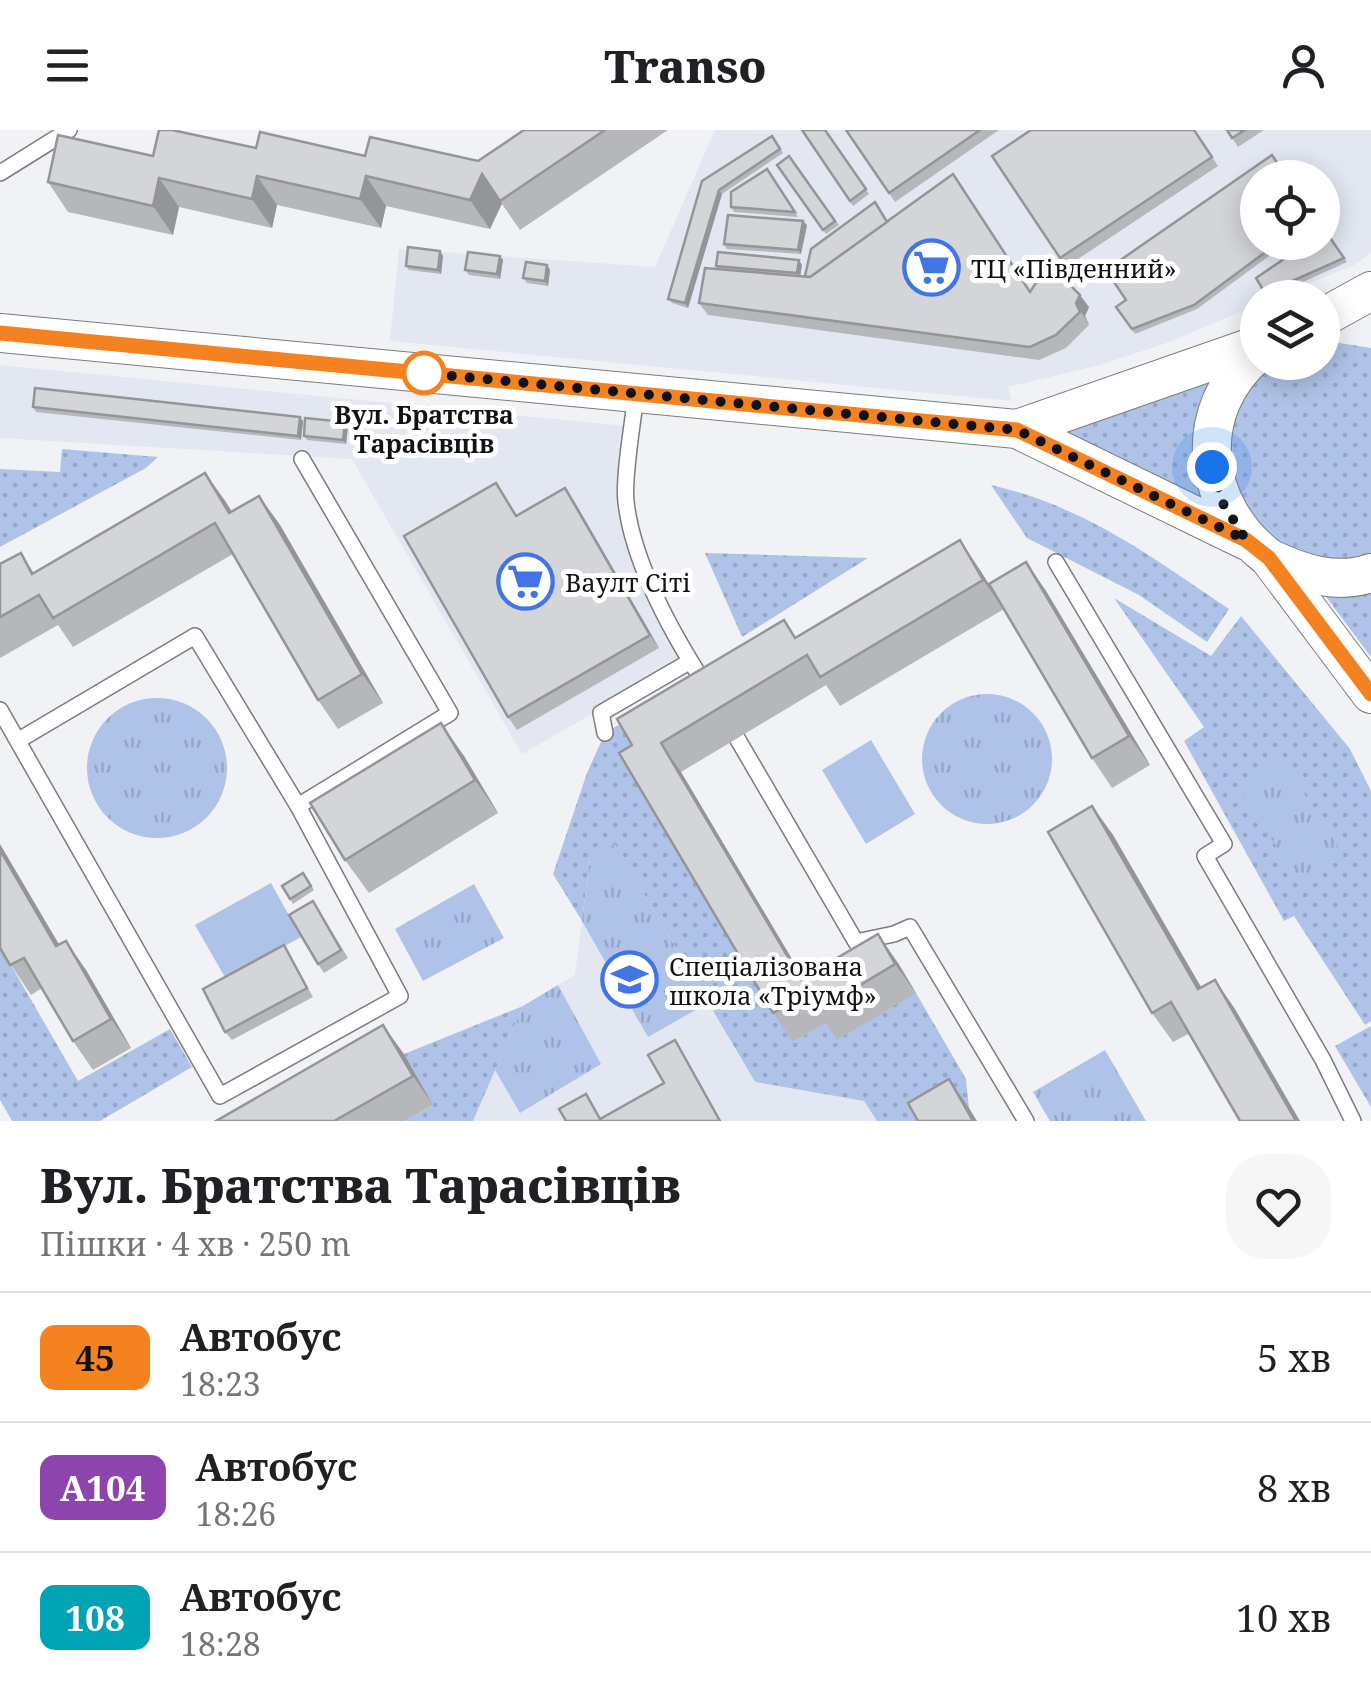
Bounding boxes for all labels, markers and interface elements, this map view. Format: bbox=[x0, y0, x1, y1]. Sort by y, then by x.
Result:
text: Transo bbox=[604, 35, 767, 96]
icon: menu bbox=[40, 38, 95, 93]
icon: person bbox=[1276, 38, 1331, 93]
map controls bbox=[1240, 160, 1340, 380]
button: locate bbox=[1240, 160, 1340, 260]
supermarket icon: ТЦ «Південний» bbox=[902, 238, 962, 298]
place label: ТЦ «Південний» bbox=[971, 251, 1177, 285]
button: layers bbox=[1240, 280, 1340, 380]
marker: Вул. Братства Тарасівців bbox=[403, 352, 445, 394]
place label: Вул. Братства Тарасівців bbox=[334, 397, 514, 460]
your location bbox=[1187, 442, 1237, 492]
supermarket icon: Ваулт Сіті bbox=[496, 552, 556, 612]
place label: Ваулт Сіті bbox=[565, 565, 691, 599]
place label: Спеціалізована школа «Тріумф» bbox=[669, 949, 877, 1012]
school or university icon: Спеціалізована школа «Тріумф» bbox=[600, 950, 660, 1010]
text: Вул. Братства Тарасівців bbox=[40, 1152, 681, 1217]
button: heart bbox=[1226, 1154, 1331, 1259]
text: Пішки · 4 хв · 250 m bbox=[40, 1222, 351, 1265]
text: Автобус bbox=[180, 1310, 341, 1362]
text: 5 хв bbox=[1257, 1331, 1331, 1383]
text: 45 bbox=[75, 1334, 115, 1381]
text: 18:23 bbox=[180, 1362, 261, 1405]
text: Автобус bbox=[196, 1440, 357, 1492]
text: 8 хв bbox=[1257, 1461, 1331, 1513]
text: А104 bbox=[60, 1464, 146, 1511]
text: 18:26 bbox=[196, 1492, 276, 1535]
text: Автобус bbox=[180, 1570, 341, 1622]
text: 10 хв bbox=[1236, 1591, 1331, 1643]
text: 108 bbox=[65, 1594, 125, 1641]
text: 18:28 bbox=[180, 1622, 261, 1665]

